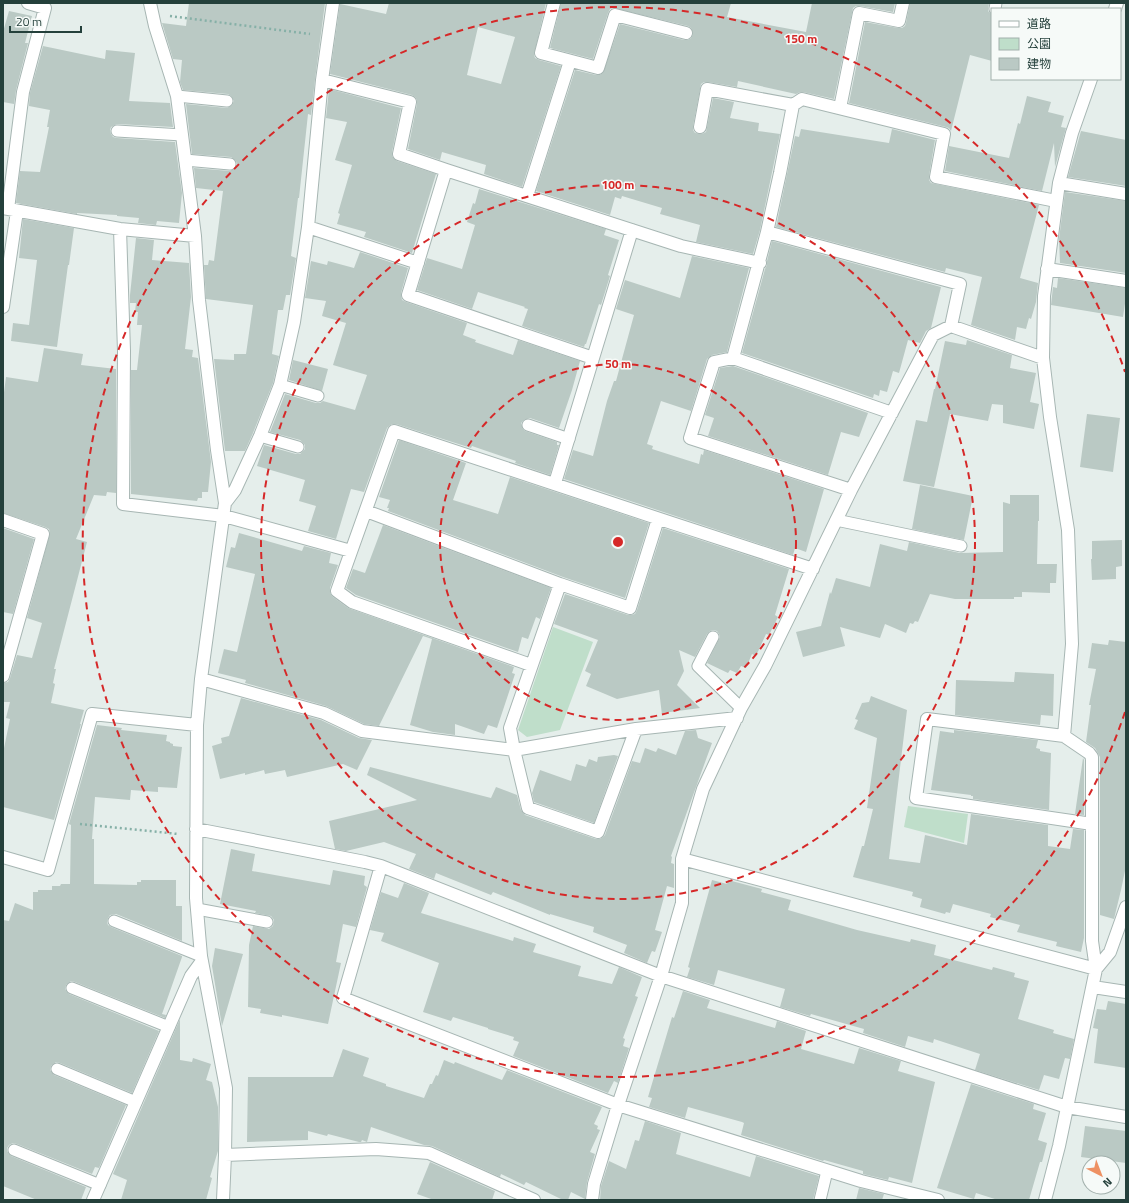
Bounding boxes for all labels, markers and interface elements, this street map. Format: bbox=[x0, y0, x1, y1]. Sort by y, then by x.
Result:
scale bar bbox=[10, 8, 81, 34]
legend bbox=[991, 8, 1121, 80]
text: 20 m bbox=[16, 12, 42, 31]
text: 道路 bbox=[1027, 14, 1051, 33]
text: 150 m bbox=[785, 29, 817, 48]
text: 公園 bbox=[1027, 34, 1051, 53]
text: 建物 bbox=[1027, 54, 1051, 73]
text: 100 m bbox=[602, 175, 634, 194]
text: 50 m bbox=[605, 354, 631, 373]
centre of rings bbox=[611, 535, 625, 549]
north arrow bbox=[1081, 1155, 1121, 1195]
text: N bbox=[1100, 1174, 1116, 1191]

